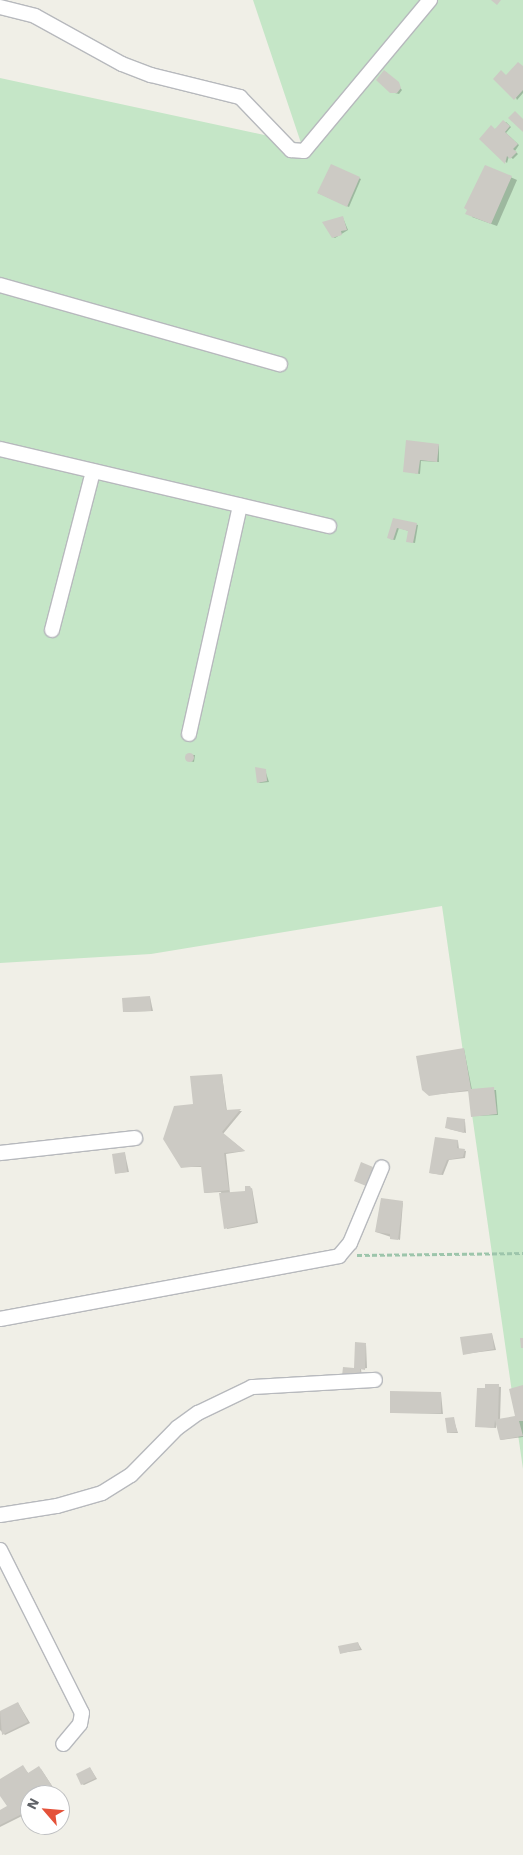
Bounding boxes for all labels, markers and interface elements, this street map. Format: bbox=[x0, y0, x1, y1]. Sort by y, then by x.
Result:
north arrow bbox=[20, 1785, 70, 1835]
text: N bbox=[23, 1795, 42, 1812]

